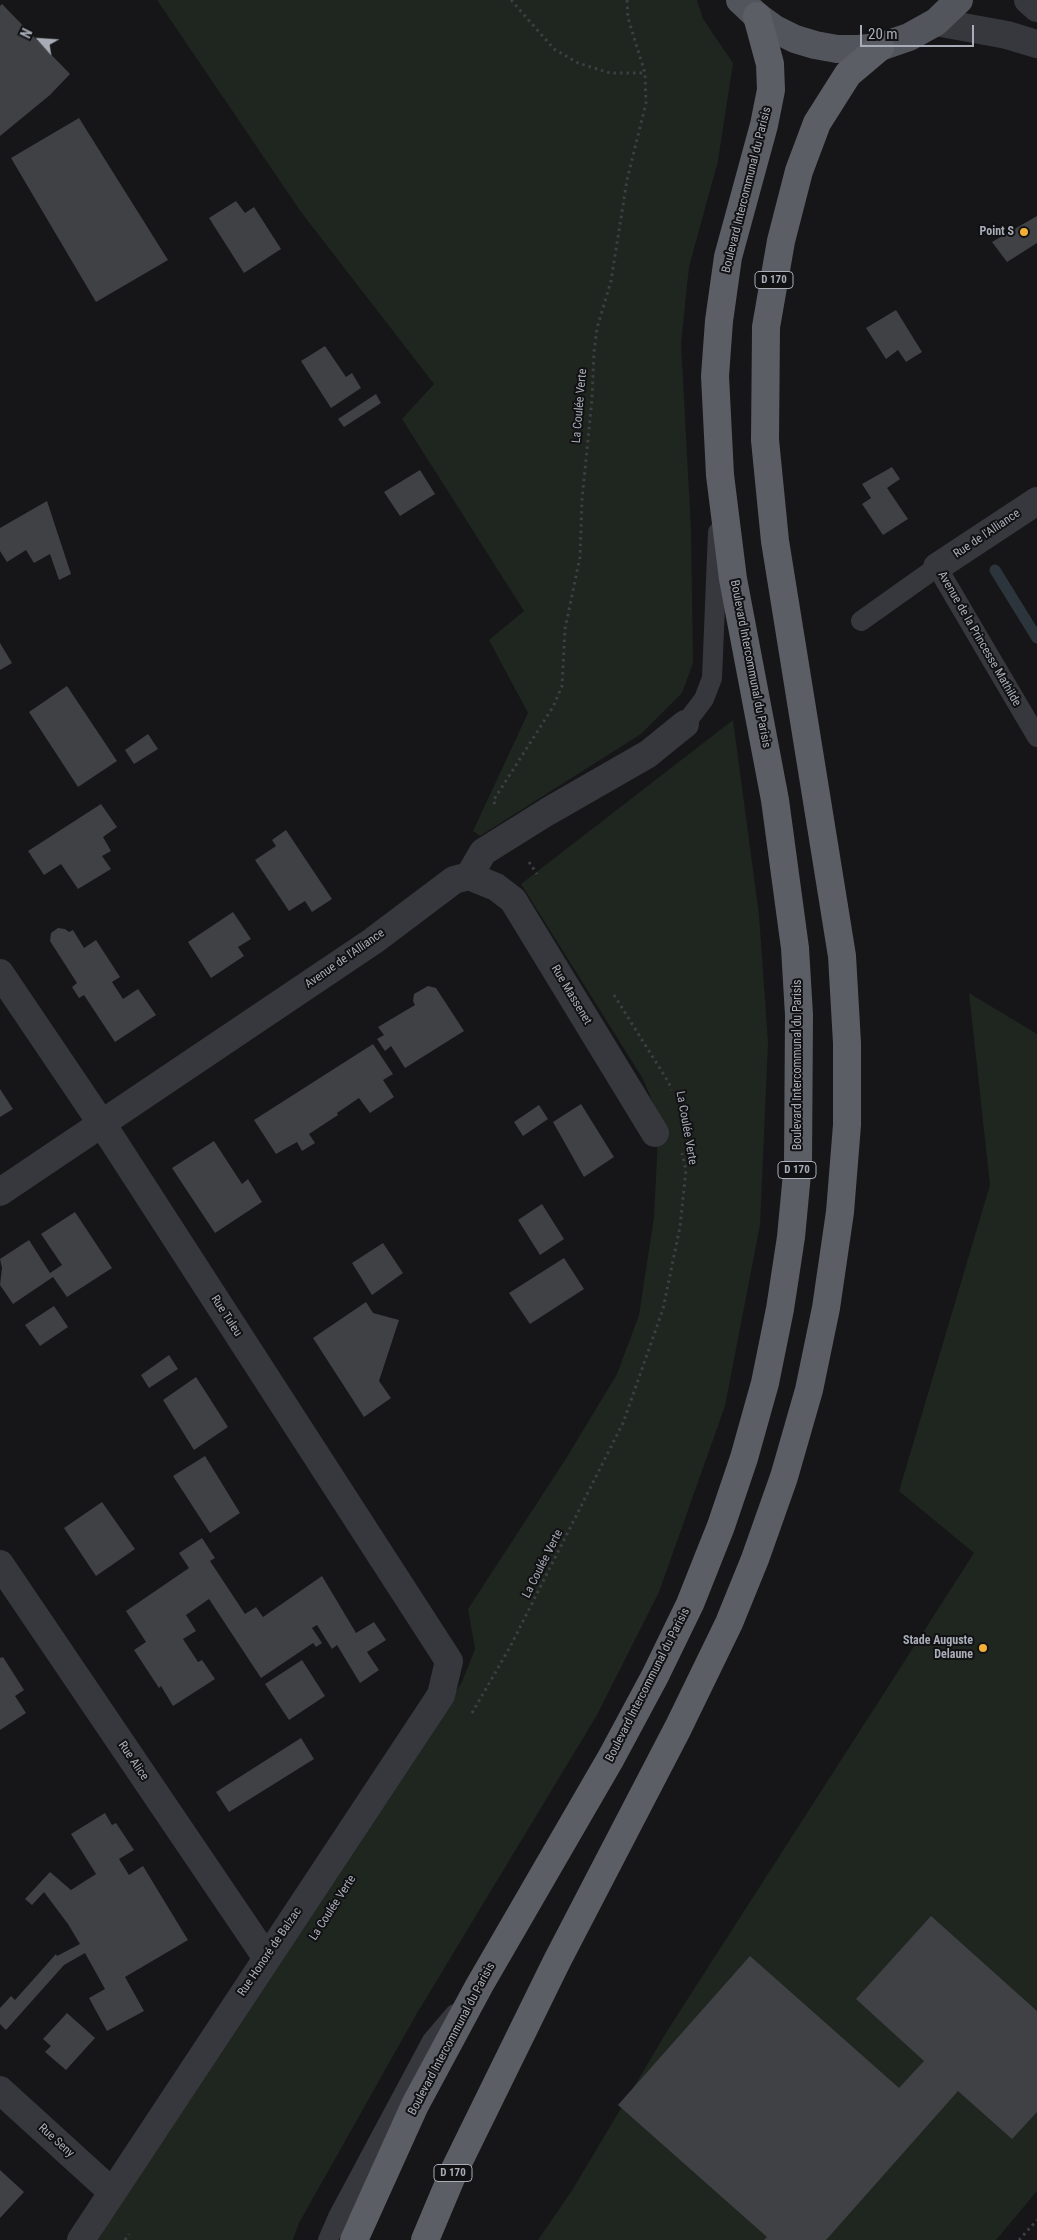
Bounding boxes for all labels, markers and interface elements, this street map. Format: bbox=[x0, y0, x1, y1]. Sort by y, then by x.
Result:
north arrow bbox=[15, 15, 65, 65]
scale bar bbox=[862, 15, 976, 47]
text: 20 m bbox=[868, 25, 898, 43]
text: N bbox=[17, 26, 36, 41]
street label: Boulevard Intercommunal du Parisis bbox=[719, 105, 775, 275]
place label: Point S bbox=[979, 225, 1014, 239]
marker: Point S bbox=[1018, 226, 1030, 238]
road number: D 170 bbox=[755, 272, 793, 288]
street label: La Coulée Verte bbox=[570, 368, 590, 444]
street label: Rue de l'Alliance bbox=[951, 507, 1023, 561]
street label: Avenue de la Princesse Mathilde bbox=[934, 569, 1024, 709]
street label: Boulevard Intercommunal du Parisis bbox=[727, 579, 773, 749]
street label: Avenue de l'Alliance bbox=[302, 926, 388, 992]
street label: Rue Massenet bbox=[548, 963, 594, 1027]
street label: Boulevard Intercommunal du Parisis bbox=[791, 980, 805, 1150]
street label: La Coulée Verte bbox=[672, 1090, 700, 1166]
road number: D 170 bbox=[778, 1162, 816, 1178]
street label: Rue Tuleu bbox=[207, 1293, 245, 1339]
street label: La Coulée Verte bbox=[520, 1527, 566, 1601]
street label: Boulevard Intercommunal du Parisis bbox=[603, 1606, 693, 1764]
place label: Stade Auguste Delaune bbox=[903, 1634, 973, 1662]
marker: Stade Auguste Delaune bbox=[977, 1642, 989, 1654]
street label: Rue Alice bbox=[115, 1739, 151, 1783]
street label: La Coulée Verte bbox=[307, 1873, 359, 1943]
street label: Rue Honoré de Balzac bbox=[235, 1905, 305, 1999]
street label: Boulevard Intercommunal du Parisis bbox=[406, 1960, 498, 2118]
street label: Rue Seny bbox=[35, 2121, 77, 2161]
road number: D 170 bbox=[434, 2164, 472, 2182]

